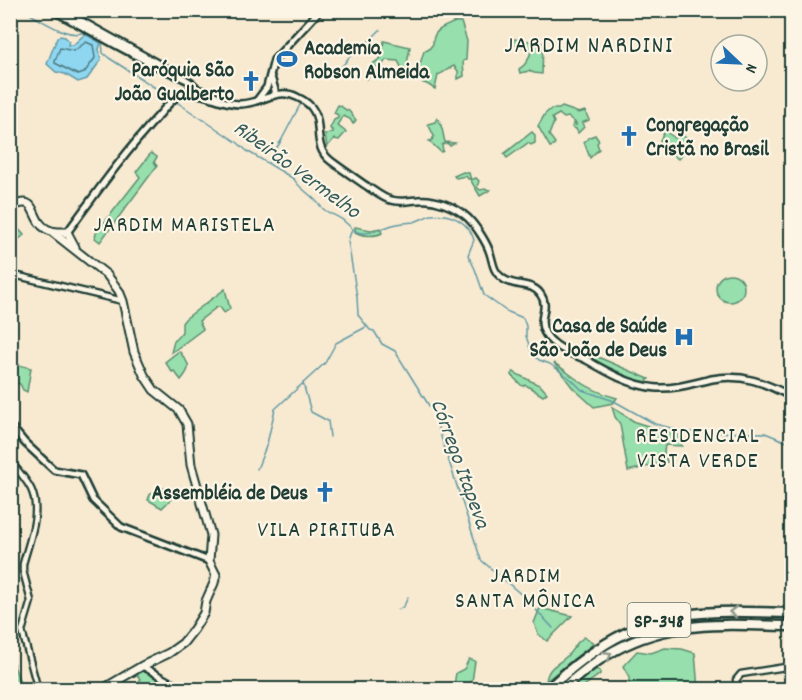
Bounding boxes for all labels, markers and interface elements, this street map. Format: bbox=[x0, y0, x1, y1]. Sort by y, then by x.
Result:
district label: JARDIM NARDINI bbox=[504, 30, 674, 64]
north arrow bbox=[709, 33, 769, 93]
place label: Academia Robson Almeida bbox=[304, 35, 430, 89]
sports icon: Academia Robson Almeida bbox=[275, 47, 299, 71]
place label: Paróquia São João Gualberto bbox=[115, 57, 234, 111]
text: N bbox=[738, 60, 763, 76]
church icon: Paróquia São João Gualberto bbox=[239, 69, 263, 93]
place label: Congregação Cristã no Brasil bbox=[646, 112, 770, 166]
water label: Ribeirão Vermelho bbox=[226, 114, 367, 228]
church icon: Congregação Cristã no Brasil bbox=[617, 124, 641, 148]
district label: JARDIM MARISTELA bbox=[94, 211, 276, 242]
place label: Casa de Saúde São João de Deus bbox=[530, 313, 667, 367]
hospital icon: Casa de Saúde São João de Deus bbox=[672, 325, 696, 349]
water label: Córrego Itapeva bbox=[421, 395, 497, 535]
district label: RESIDENCIAL VISTA VERDE bbox=[636, 422, 760, 478]
place label: Assembléia de Deus bbox=[152, 480, 308, 510]
church icon: Assembléia de Deus bbox=[313, 480, 337, 504]
district label: VILA PIRITUBA bbox=[257, 516, 397, 547]
district label: JARDIM SANTA MÔNICA bbox=[455, 562, 597, 618]
road number: SP-348 bbox=[628, 603, 690, 637]
one-way arrow bbox=[729, 606, 738, 618]
one-way arrow bbox=[602, 650, 612, 662]

